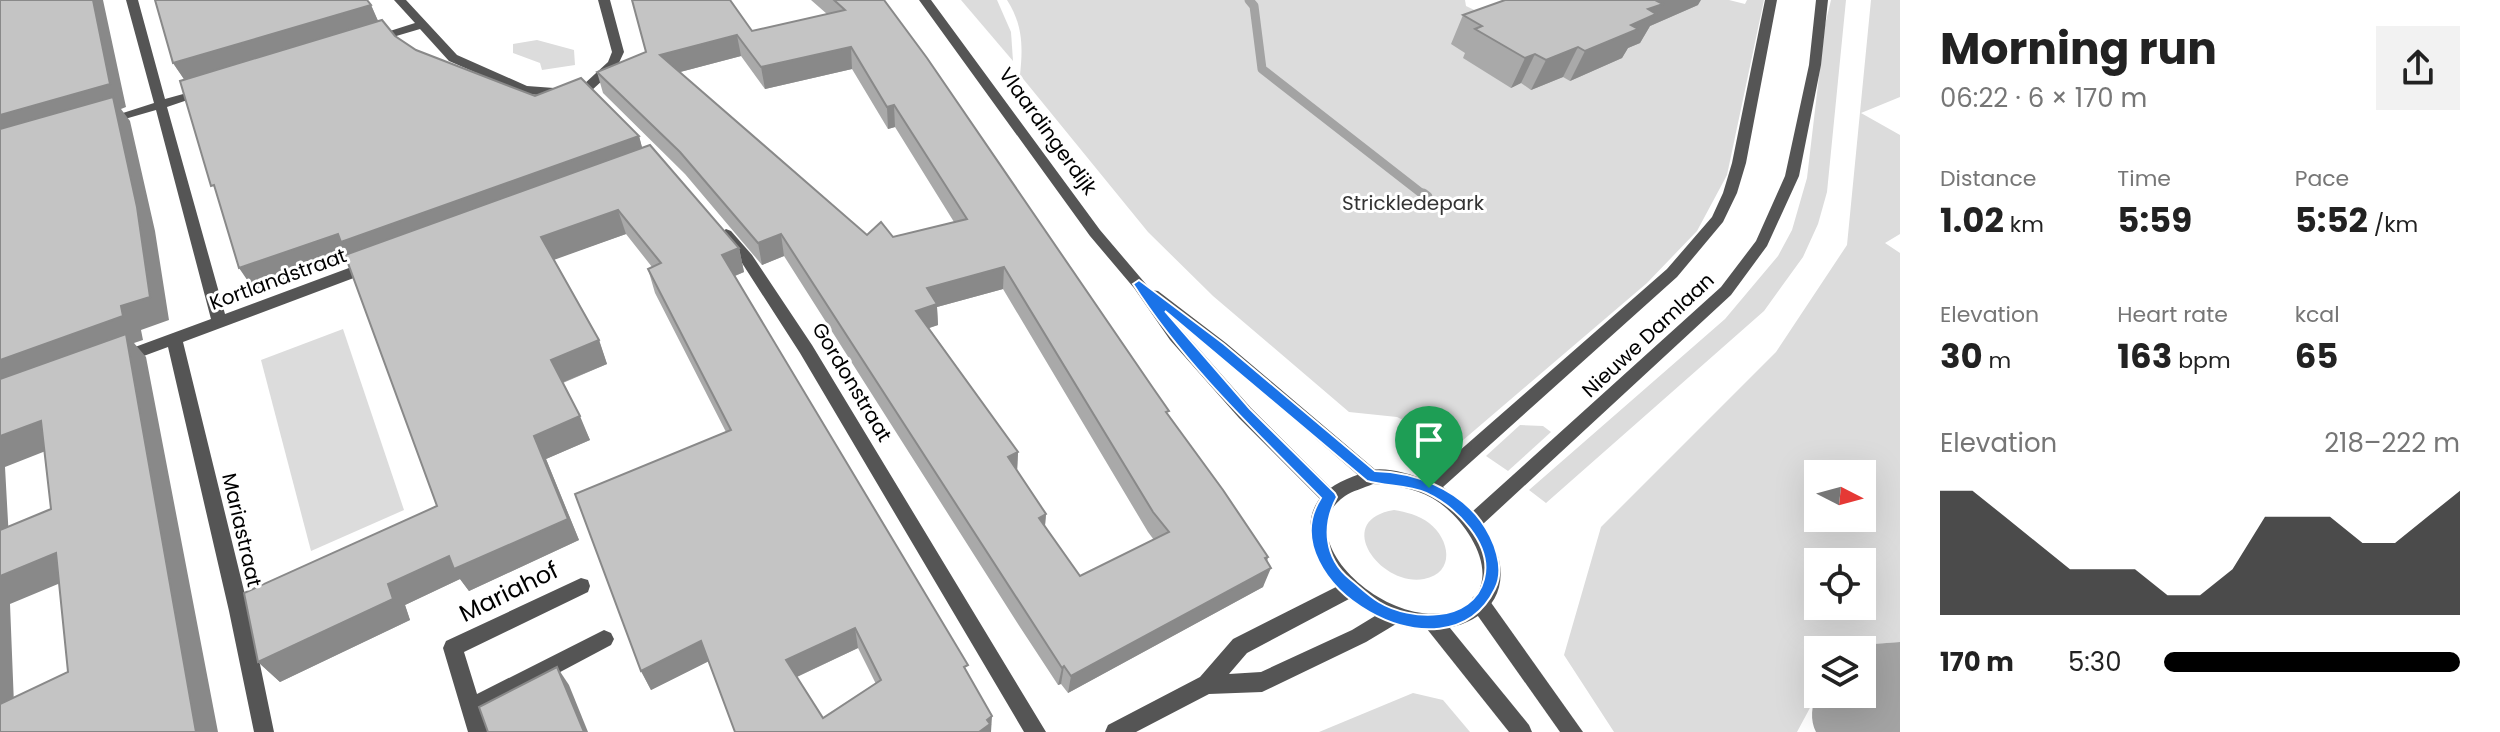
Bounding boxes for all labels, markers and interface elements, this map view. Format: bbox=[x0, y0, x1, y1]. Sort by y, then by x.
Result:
text: Morning run bbox=[1940, 18, 2217, 79]
button: share bbox=[2376, 26, 2460, 110]
street label: Vlaardingerdijk bbox=[992, 62, 1104, 201]
text: 06:22 · 6 × 170 m bbox=[1940, 80, 2147, 116]
text: Distance bbox=[1940, 163, 2036, 194]
text: Time bbox=[2117, 163, 2171, 194]
text: Pace bbox=[2295, 163, 2349, 194]
park label: Strickledepark bbox=[1342, 189, 1485, 217]
text: 1.02 bbox=[1940, 196, 2004, 244]
text: 5:59 bbox=[2117, 196, 2192, 244]
text: 5:52 bbox=[2295, 196, 2368, 244]
text: km bbox=[2004, 209, 2044, 240]
text: /km bbox=[2368, 209, 2418, 240]
street label: Kortlandstraat bbox=[206, 241, 350, 317]
street label: Nieuwe Damlaan bbox=[1576, 266, 1720, 404]
text: Elevation bbox=[1940, 299, 2039, 330]
text: Heart rate bbox=[2117, 299, 2228, 330]
text: kcal bbox=[2295, 299, 2340, 330]
street label: Gordonstraat bbox=[805, 317, 899, 447]
text: 30 bbox=[1940, 332, 1983, 380]
text: 163 bbox=[2117, 332, 2172, 380]
text: 65 bbox=[2295, 332, 2338, 380]
text: m bbox=[1983, 345, 2011, 376]
text: bpm bbox=[2172, 345, 2231, 376]
pin bbox=[1395, 406, 1463, 488]
icon: arrive bbox=[1407, 418, 1451, 462]
text: Elevation bbox=[1940, 425, 2057, 461]
text: 218–222 m bbox=[2324, 425, 2460, 461]
north arrow bbox=[1804, 460, 1876, 532]
map controls bbox=[1804, 460, 1876, 708]
street label: Mariastraat bbox=[215, 470, 269, 590]
button: locate bbox=[1804, 548, 1876, 620]
street label: Mariahof bbox=[454, 553, 564, 630]
button: layers bbox=[1804, 636, 1876, 708]
text: 170 m bbox=[1940, 644, 2014, 680]
text: 5:30 bbox=[2068, 644, 2122, 680]

